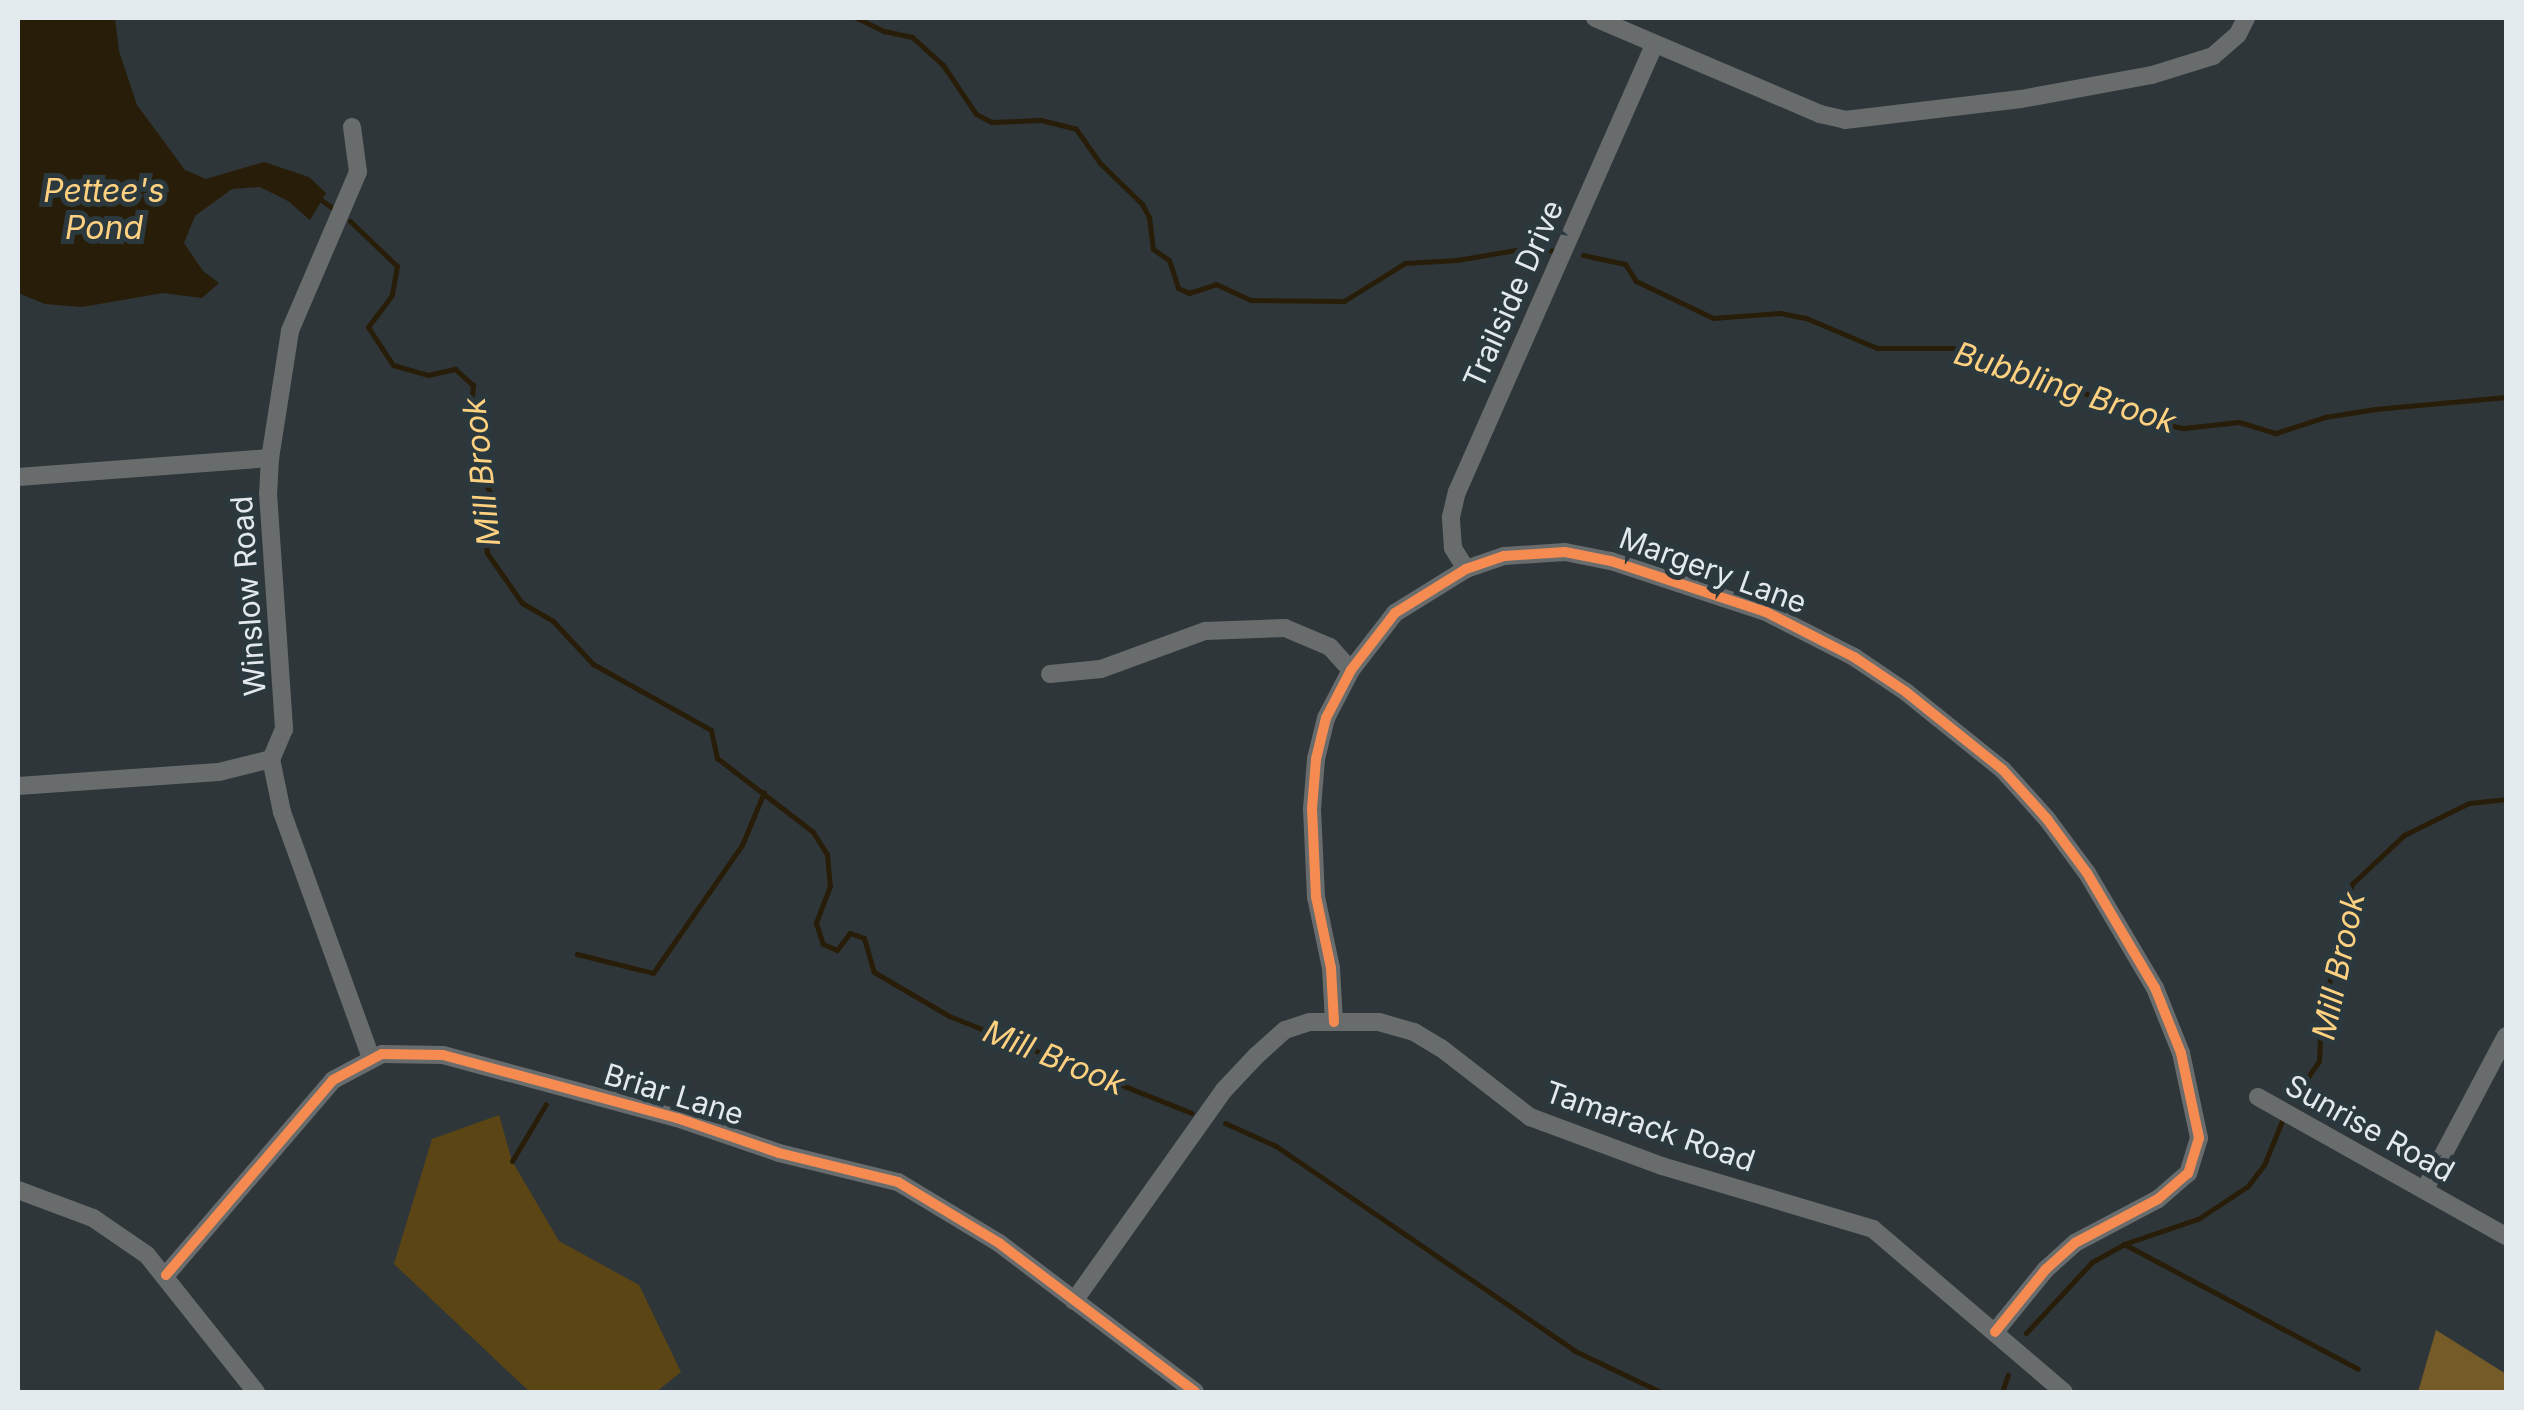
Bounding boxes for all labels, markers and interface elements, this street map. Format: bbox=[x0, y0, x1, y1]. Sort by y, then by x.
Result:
water label: Pettee's Pond bbox=[43, 173, 165, 248]
street label: Trailside Drive bbox=[1455, 194, 1571, 394]
water label: Bubbling Brook bbox=[1949, 334, 2181, 442]
water label: Mill Brook bbox=[455, 396, 509, 548]
street label: Winslow Road bbox=[223, 495, 273, 697]
street label: Margery Lane bbox=[1614, 519, 1812, 621]
water label: Mill Brook bbox=[2305, 889, 2373, 1043]
water label: Mill Brook bbox=[977, 1012, 1131, 1104]
street label: Briar Lane bbox=[600, 1056, 748, 1132]
street label: Sunrise Road bbox=[2279, 1067, 2461, 1189]
street label: Tamarack Road bbox=[1540, 1073, 1760, 1179]

